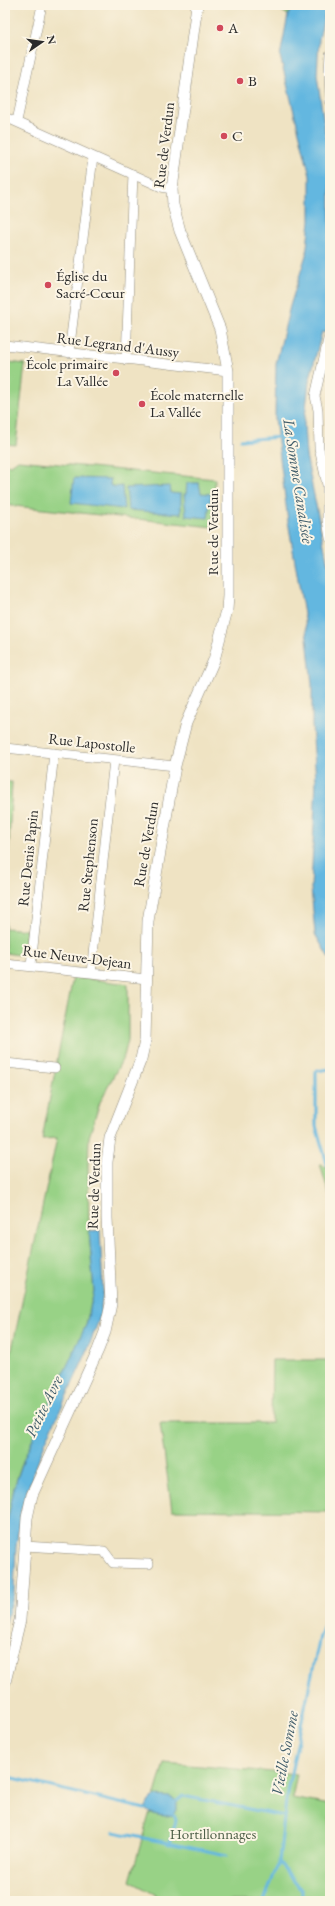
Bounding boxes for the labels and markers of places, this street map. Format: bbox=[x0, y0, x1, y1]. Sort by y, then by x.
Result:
place label: A bbox=[227, 18, 239, 37]
marker: A bbox=[215, 23, 225, 33]
place label: B bbox=[248, 71, 257, 90]
marker: B bbox=[235, 76, 245, 86]
place label: C bbox=[232, 126, 243, 145]
marker: C bbox=[219, 131, 229, 141]
place label: Église du Sacré-Cœur bbox=[56, 266, 125, 302]
marker: Église du Sacré-Cœur bbox=[43, 280, 53, 290]
place label: École primaire La Vallée bbox=[26, 354, 108, 390]
marker: École primaire La Vallée bbox=[111, 368, 121, 378]
place label: École maternelle La Vallée bbox=[150, 385, 244, 421]
marker: École maternelle La Vallée bbox=[137, 399, 147, 409]

